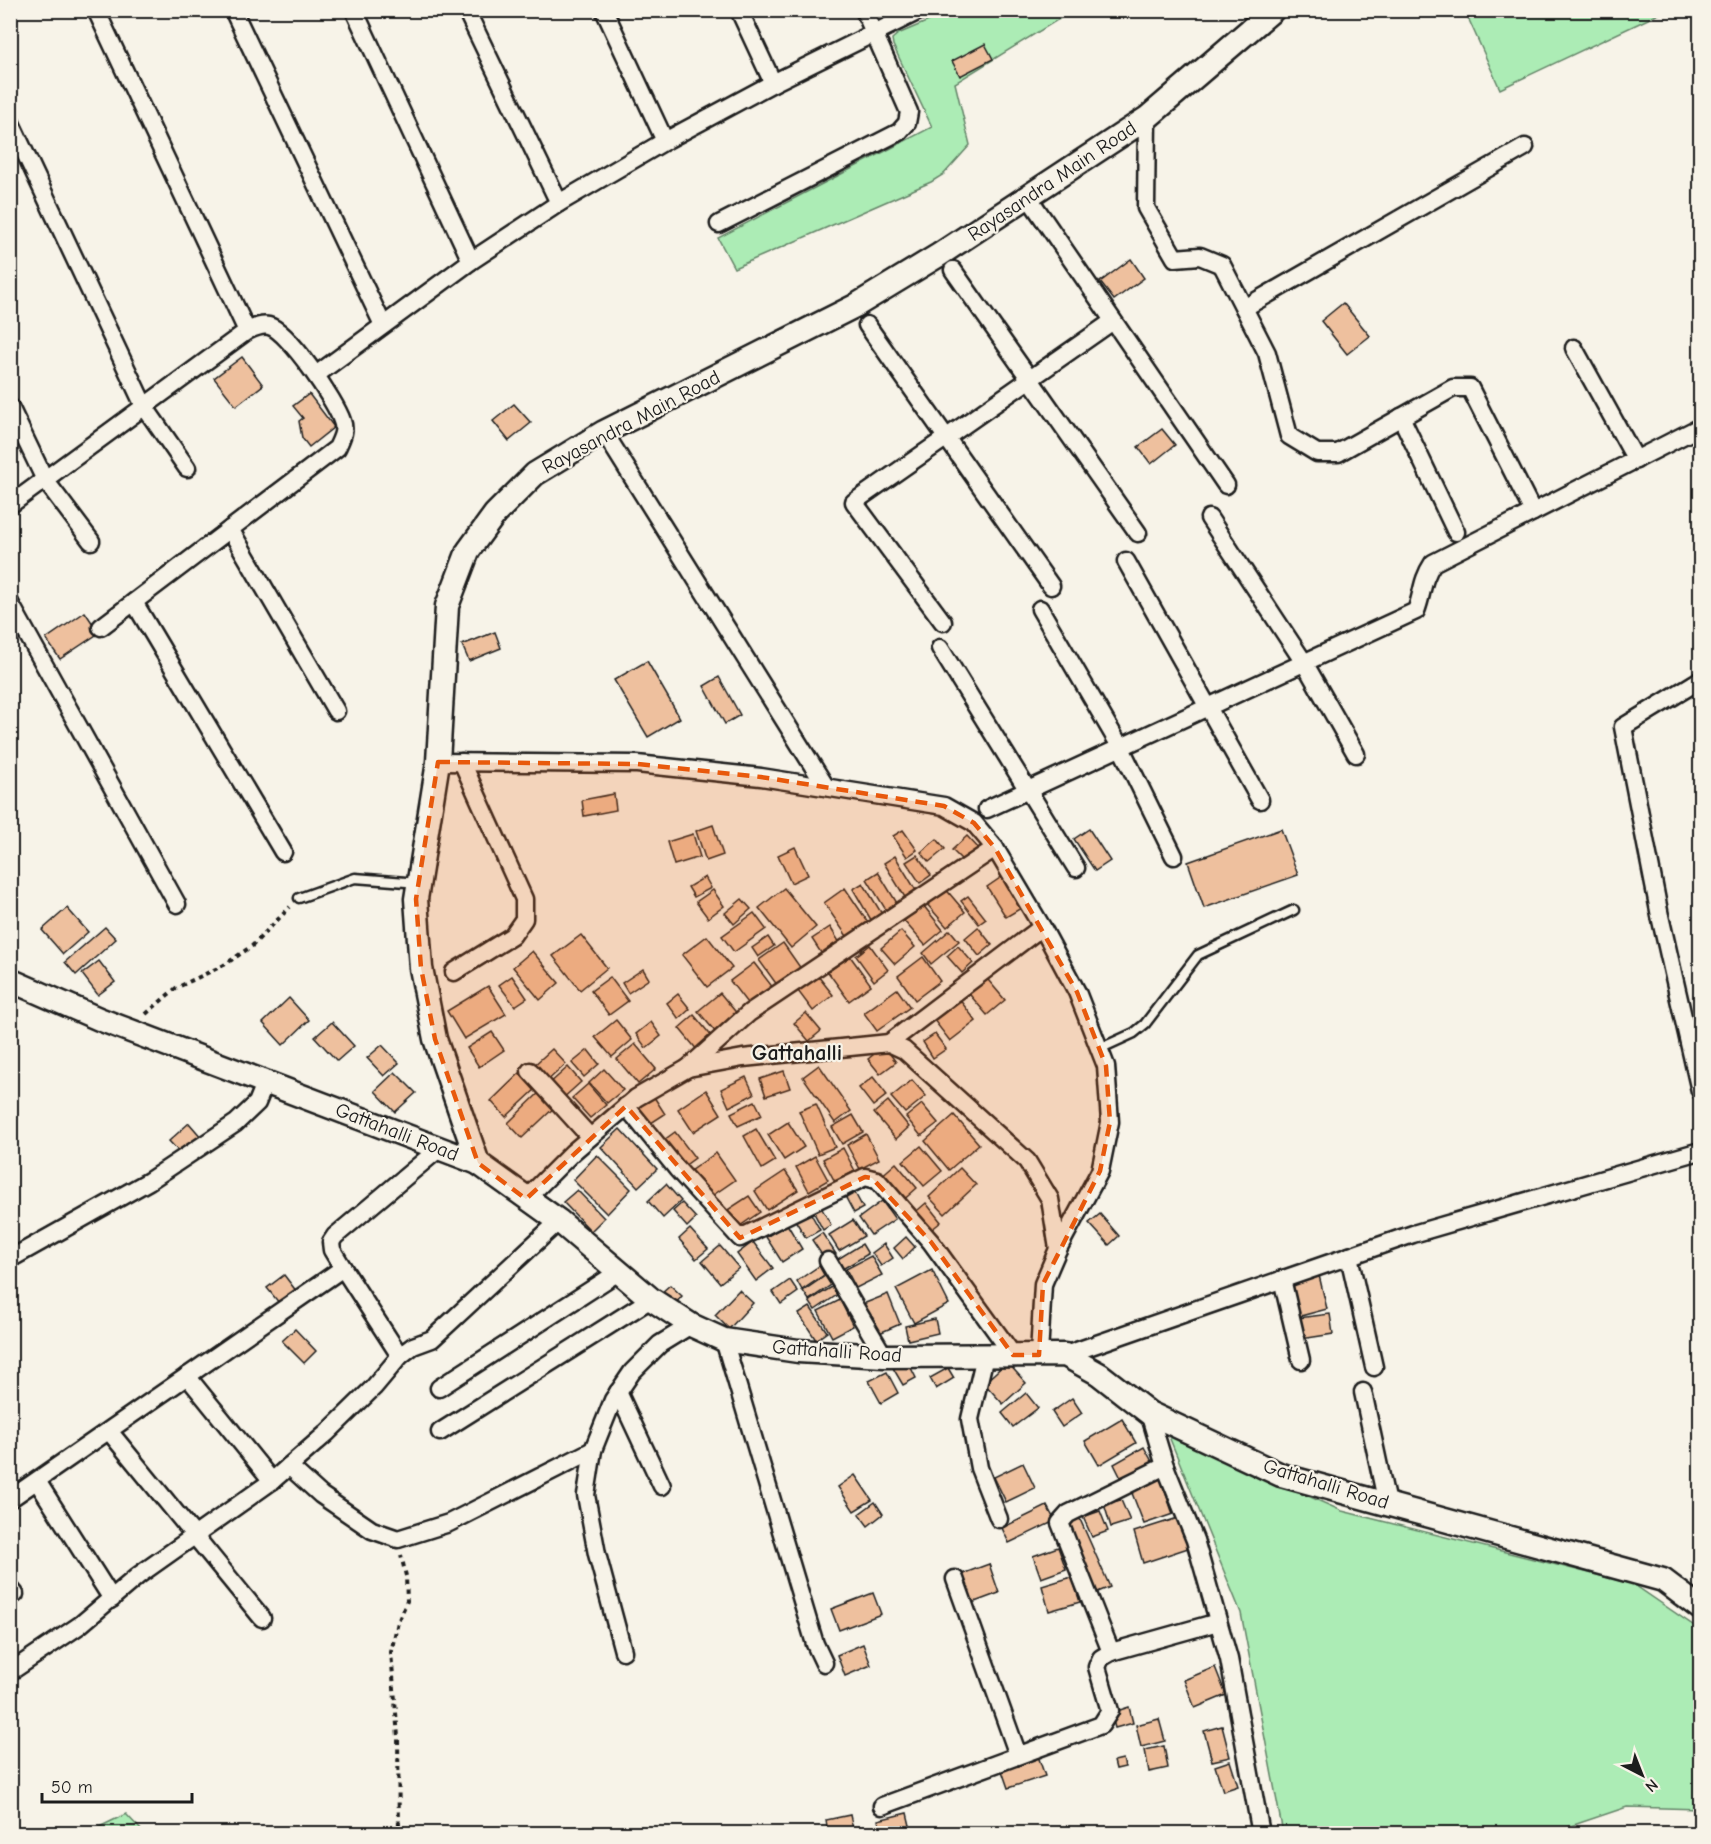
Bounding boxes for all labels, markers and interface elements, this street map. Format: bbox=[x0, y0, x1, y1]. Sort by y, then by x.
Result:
street label: Rayasandra Main Road bbox=[963, 116, 1141, 246]
street label: Rayasandra Main Road bbox=[538, 365, 724, 479]
district label: Gattahalli bbox=[752, 1040, 842, 1066]
street label: Gattahalli Road bbox=[332, 1098, 462, 1166]
street label: Gattahalli Road bbox=[771, 1335, 903, 1367]
street label: Gattahalli Road bbox=[1260, 1454, 1392, 1514]
north arrow bbox=[1612, 1745, 1672, 1805]
scale bar bbox=[42, 1766, 192, 1804]
text: N bbox=[1641, 1775, 1661, 1796]
text: 50 m bbox=[51, 1777, 93, 1798]

